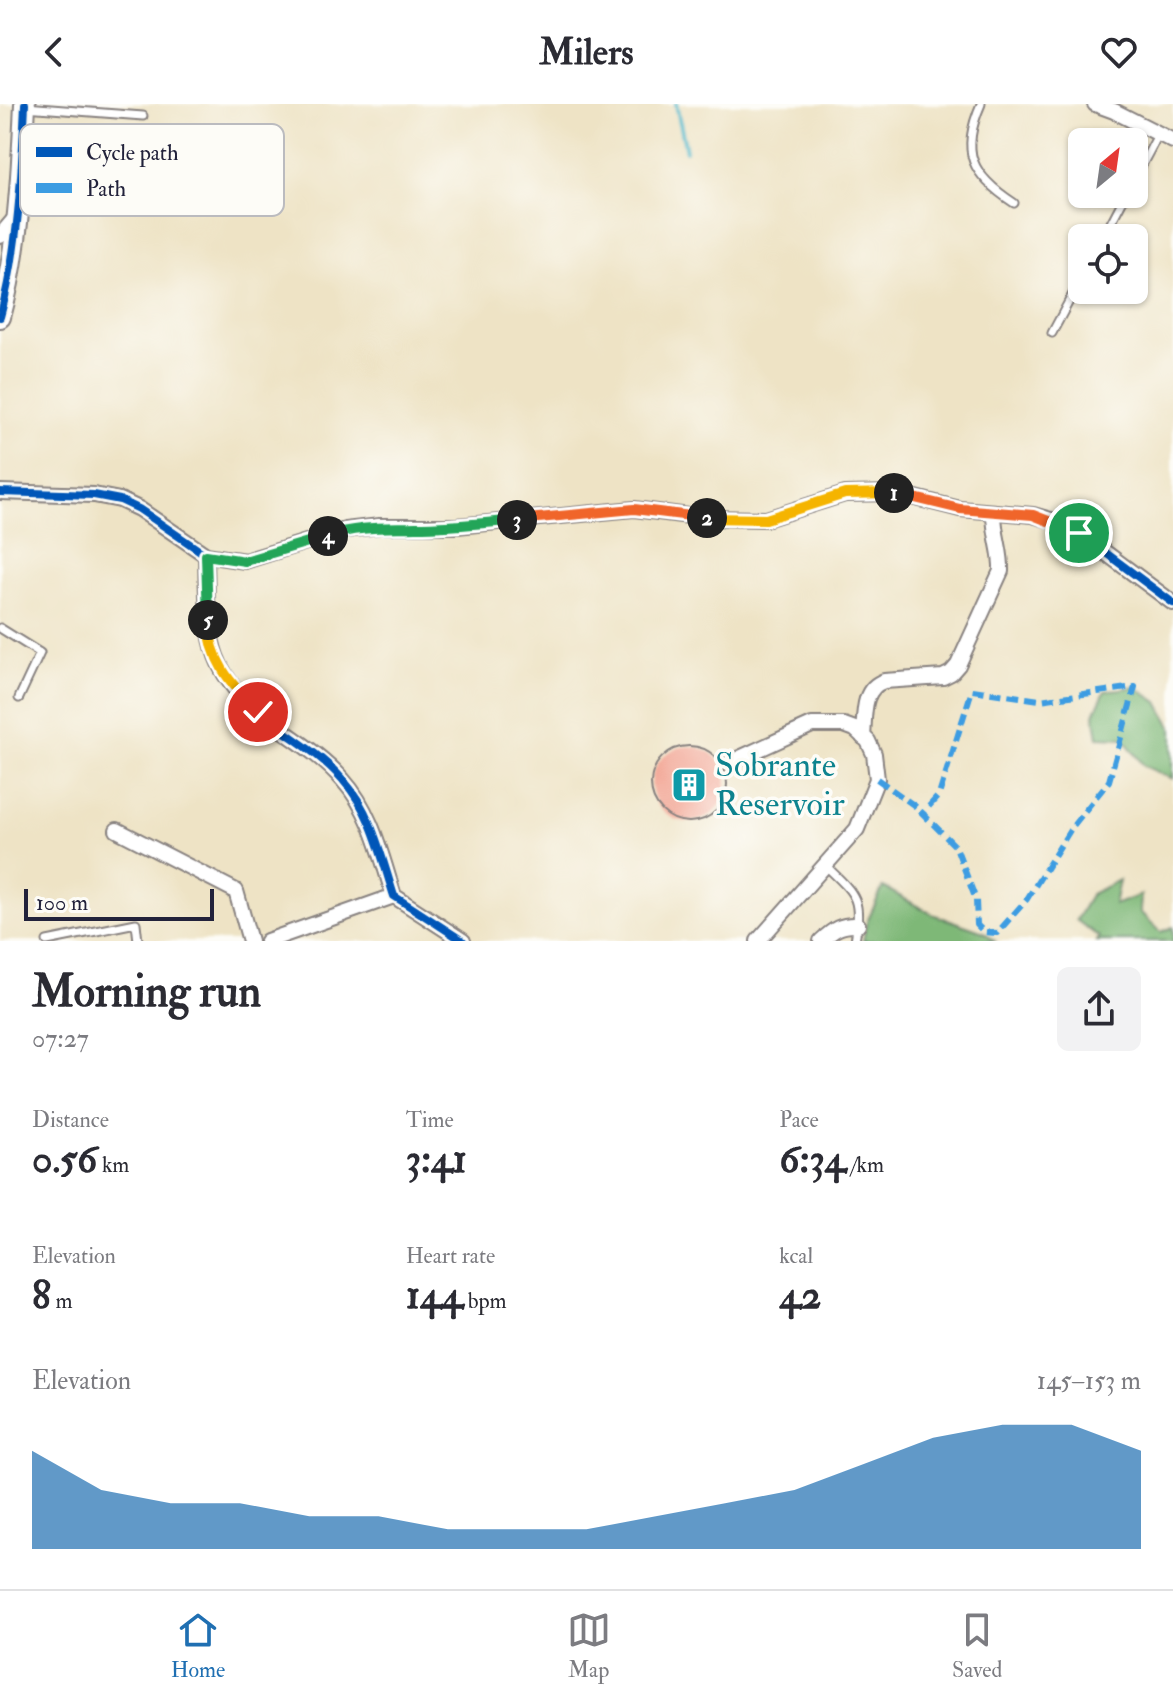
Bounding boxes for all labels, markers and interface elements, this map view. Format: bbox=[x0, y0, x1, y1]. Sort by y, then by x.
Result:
icon: back bbox=[32, 30, 76, 74]
text: Milers bbox=[539, 30, 634, 75]
icon: heart bbox=[1097, 30, 1141, 74]
legend bbox=[20, 124, 284, 216]
north arrow bbox=[1068, 128, 1148, 208]
map controls bbox=[1068, 128, 1148, 304]
text: Cycle path bbox=[86, 139, 179, 168]
text: Path bbox=[86, 175, 127, 203]
button: locate bbox=[1068, 224, 1148, 304]
pin: 1 bbox=[874, 473, 914, 513]
text: 1 bbox=[890, 479, 898, 507]
pin: 2 bbox=[687, 498, 727, 538]
pin bbox=[1045, 499, 1113, 567]
pin: 3 bbox=[497, 500, 537, 540]
text: 2 bbox=[701, 504, 713, 532]
text: 3 bbox=[513, 506, 521, 534]
icon: arrive bbox=[1057, 511, 1101, 555]
pin: 4 bbox=[308, 516, 348, 556]
text: 4 bbox=[322, 522, 334, 550]
pin: 5 bbox=[188, 600, 228, 640]
text: 5 bbox=[203, 606, 213, 634]
pin bbox=[224, 678, 292, 746]
icon: check bbox=[236, 690, 280, 734]
place label: Sobrante Reservoir bbox=[715, 744, 845, 826]
building icon: Sobrante Reservoir bbox=[670, 766, 708, 804]
scale bar bbox=[24, 885, 214, 921]
text: 100 m bbox=[36, 889, 88, 917]
text: Morning run bbox=[32, 965, 261, 1020]
button: share bbox=[1057, 967, 1141, 1051]
text: 07:27 bbox=[32, 1023, 89, 1055]
text: Distance bbox=[32, 1106, 109, 1134]
text: Time bbox=[406, 1106, 454, 1134]
text: Pace bbox=[779, 1106, 819, 1134]
text: 0.56 bbox=[32, 1134, 97, 1185]
text: 3:41 bbox=[406, 1134, 467, 1185]
text: 6:34 bbox=[779, 1134, 846, 1185]
text: km bbox=[97, 1151, 129, 1179]
text: /km bbox=[846, 1151, 884, 1179]
text: Elevation bbox=[32, 1242, 116, 1270]
text: Heart rate bbox=[406, 1242, 495, 1270]
text: kcal bbox=[779, 1242, 813, 1270]
text: 8 bbox=[32, 1270, 51, 1321]
text: 144 bbox=[406, 1270, 463, 1321]
text: 42 bbox=[779, 1270, 821, 1321]
text: m bbox=[51, 1287, 72, 1315]
text: bpm bbox=[463, 1287, 507, 1315]
text: Elevation bbox=[32, 1365, 131, 1397]
text: 145–153 m bbox=[1037, 1365, 1141, 1397]
tab: Home bbox=[171, 1608, 225, 1684]
tab: Map bbox=[567, 1608, 611, 1684]
tab: Saved bbox=[952, 1608, 1002, 1684]

